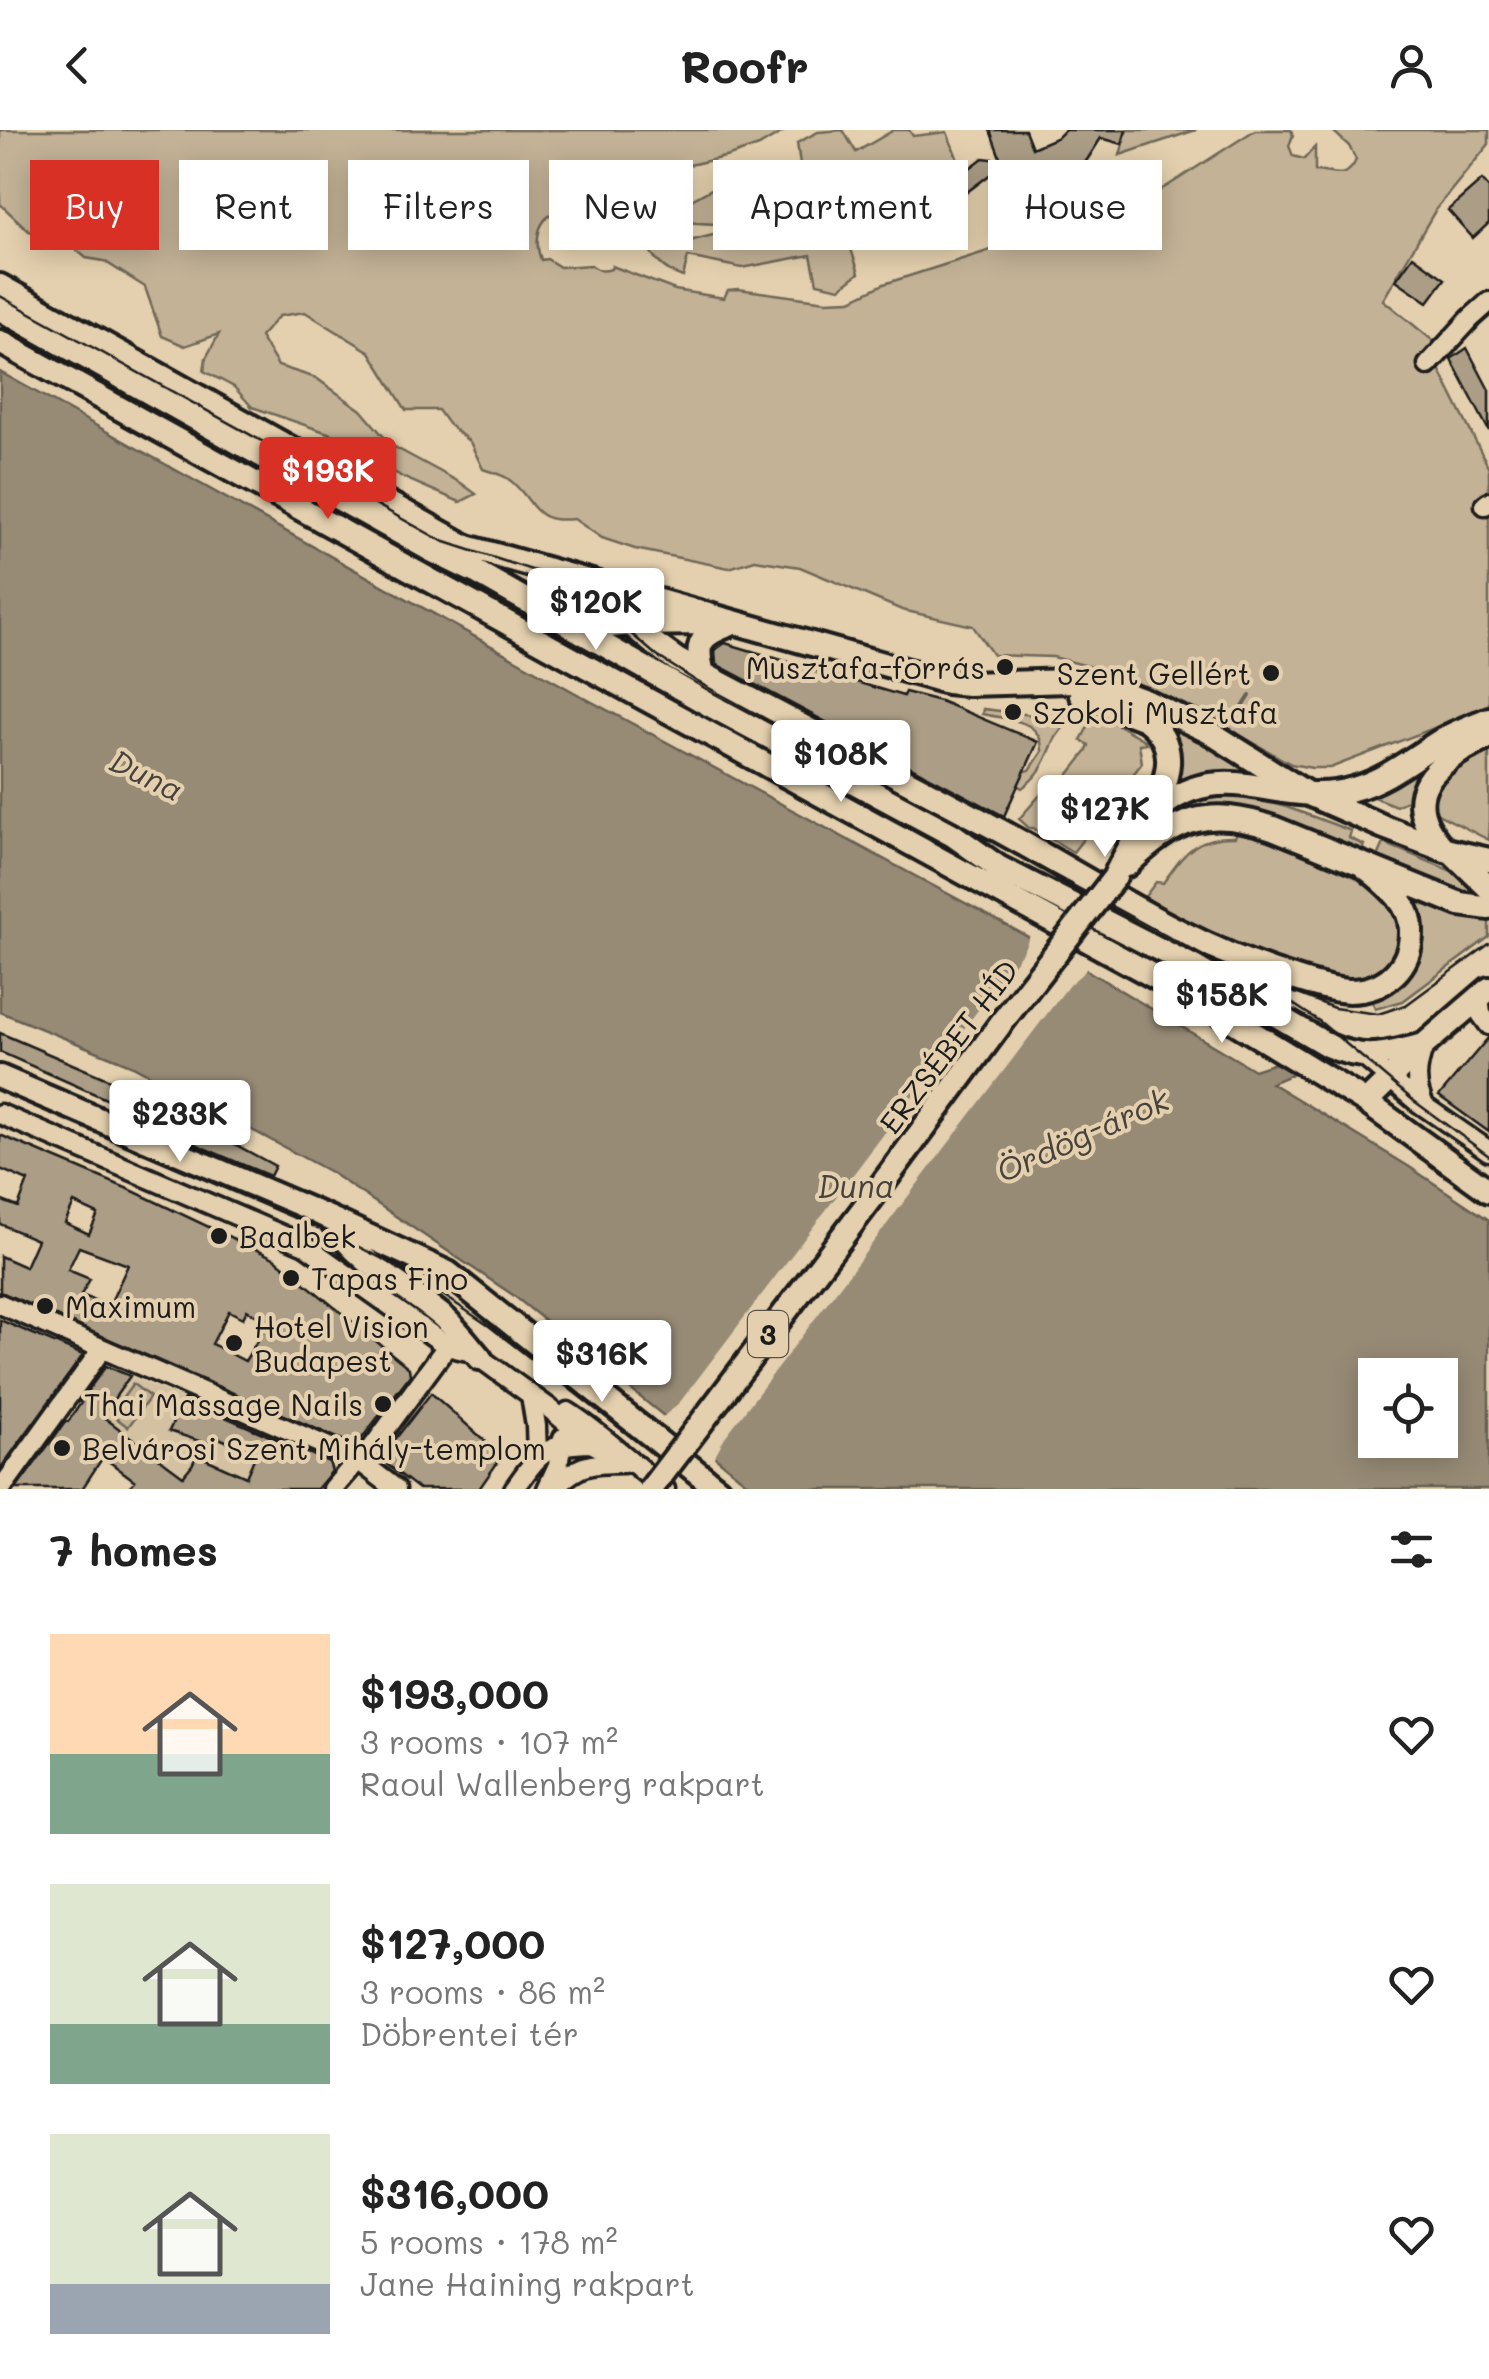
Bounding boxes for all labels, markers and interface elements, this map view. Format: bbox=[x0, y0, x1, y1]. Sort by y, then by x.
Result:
text: Roofr bbox=[680, 36, 809, 94]
icon: back bbox=[50, 38, 105, 93]
icon: person bbox=[1384, 38, 1439, 93]
chip: Buy bbox=[30, 160, 159, 250]
chip: Rent bbox=[179, 160, 328, 250]
chip: Filters bbox=[348, 160, 529, 250]
chip: New bbox=[549, 160, 693, 250]
chip: Apartment bbox=[713, 160, 968, 250]
chip: House bbox=[988, 160, 1162, 250]
pin: $193K bbox=[258, 437, 398, 522]
text: $193K bbox=[281, 448, 375, 490]
pin: $120K bbox=[526, 568, 666, 653]
text: $120K bbox=[549, 579, 643, 621]
place label: Musztafa-forrás bbox=[746, 647, 985, 687]
place label: Szent Gellért bbox=[1057, 653, 1251, 693]
marker: Musztafa-forrás bbox=[994, 656, 1016, 678]
marker: Szent Gellért bbox=[1260, 662, 1282, 684]
place label: Szokoli Musztafa bbox=[1033, 692, 1278, 732]
marker: Szokoli Musztafa bbox=[1002, 701, 1024, 723]
pin: $108K bbox=[771, 720, 911, 805]
text: $108K bbox=[793, 731, 889, 773]
water label: Duna bbox=[103, 738, 191, 810]
pin: $127K bbox=[1035, 775, 1175, 860]
text: $127K bbox=[1060, 786, 1150, 828]
street label: ERZSÉBET HÍD bbox=[869, 951, 1027, 1141]
pin: $158K bbox=[1152, 961, 1292, 1046]
text: $158K bbox=[1175, 972, 1269, 1014]
water label: Ördög-árok bbox=[989, 1077, 1176, 1191]
pin: $233K bbox=[110, 1080, 250, 1165]
text: $233K bbox=[131, 1091, 229, 1133]
water label: Duna bbox=[817, 1164, 895, 1206]
place label: Baalbek bbox=[239, 1216, 356, 1256]
marker: Baalbek bbox=[208, 1225, 230, 1247]
place label: Tapas Fino bbox=[311, 1258, 468, 1298]
marker: Tapas Fino bbox=[280, 1267, 302, 1289]
place label: Maximum bbox=[65, 1286, 196, 1326]
marker: Maximum bbox=[34, 1295, 56, 1317]
place label: Hotel Vision Budapest bbox=[254, 1306, 429, 1380]
road number: 3 bbox=[748, 1311, 788, 1357]
pin: $316K bbox=[532, 1320, 672, 1405]
text: $316K bbox=[555, 1331, 649, 1373]
marker: Hotel Vision Budapest bbox=[223, 1332, 245, 1354]
map controls bbox=[1358, 1358, 1458, 1458]
button: locate bbox=[1358, 1358, 1458, 1458]
place label: Thai Massage Nails bbox=[84, 1384, 363, 1424]
marker: Thai Massage Nails bbox=[372, 1393, 394, 1415]
place label: Belvárosi Szent Mihály-templom bbox=[82, 1428, 546, 1468]
marker: Belvárosi Szent Mihály-templom bbox=[51, 1437, 73, 1459]
text: 7 homes bbox=[50, 1522, 218, 1577]
icon: filters bbox=[1384, 1522, 1439, 1577]
text: $193,000 bbox=[360, 1665, 549, 1720]
icon: home bbox=[130, 1674, 250, 1794]
icon: heart bbox=[1384, 1707, 1439, 1762]
text: 3 rooms · 107 m² bbox=[360, 1720, 618, 1762]
text: Raoul Wallenberg rakpart bbox=[360, 1762, 765, 1804]
text: $127,000 bbox=[360, 1915, 545, 1970]
icon: home bbox=[130, 1924, 250, 2044]
icon: heart bbox=[1384, 1957, 1439, 2012]
text: 3 rooms · 86 m² bbox=[360, 1970, 605, 2012]
text: Döbrentei tér bbox=[360, 2012, 579, 2054]
text: $316,000 bbox=[360, 2165, 549, 2220]
icon: home bbox=[130, 2174, 250, 2294]
icon: heart bbox=[1384, 2207, 1439, 2262]
text: 5 rooms · 178 m² bbox=[360, 2220, 618, 2262]
text: Jane Haining rakpart bbox=[360, 2262, 695, 2304]

